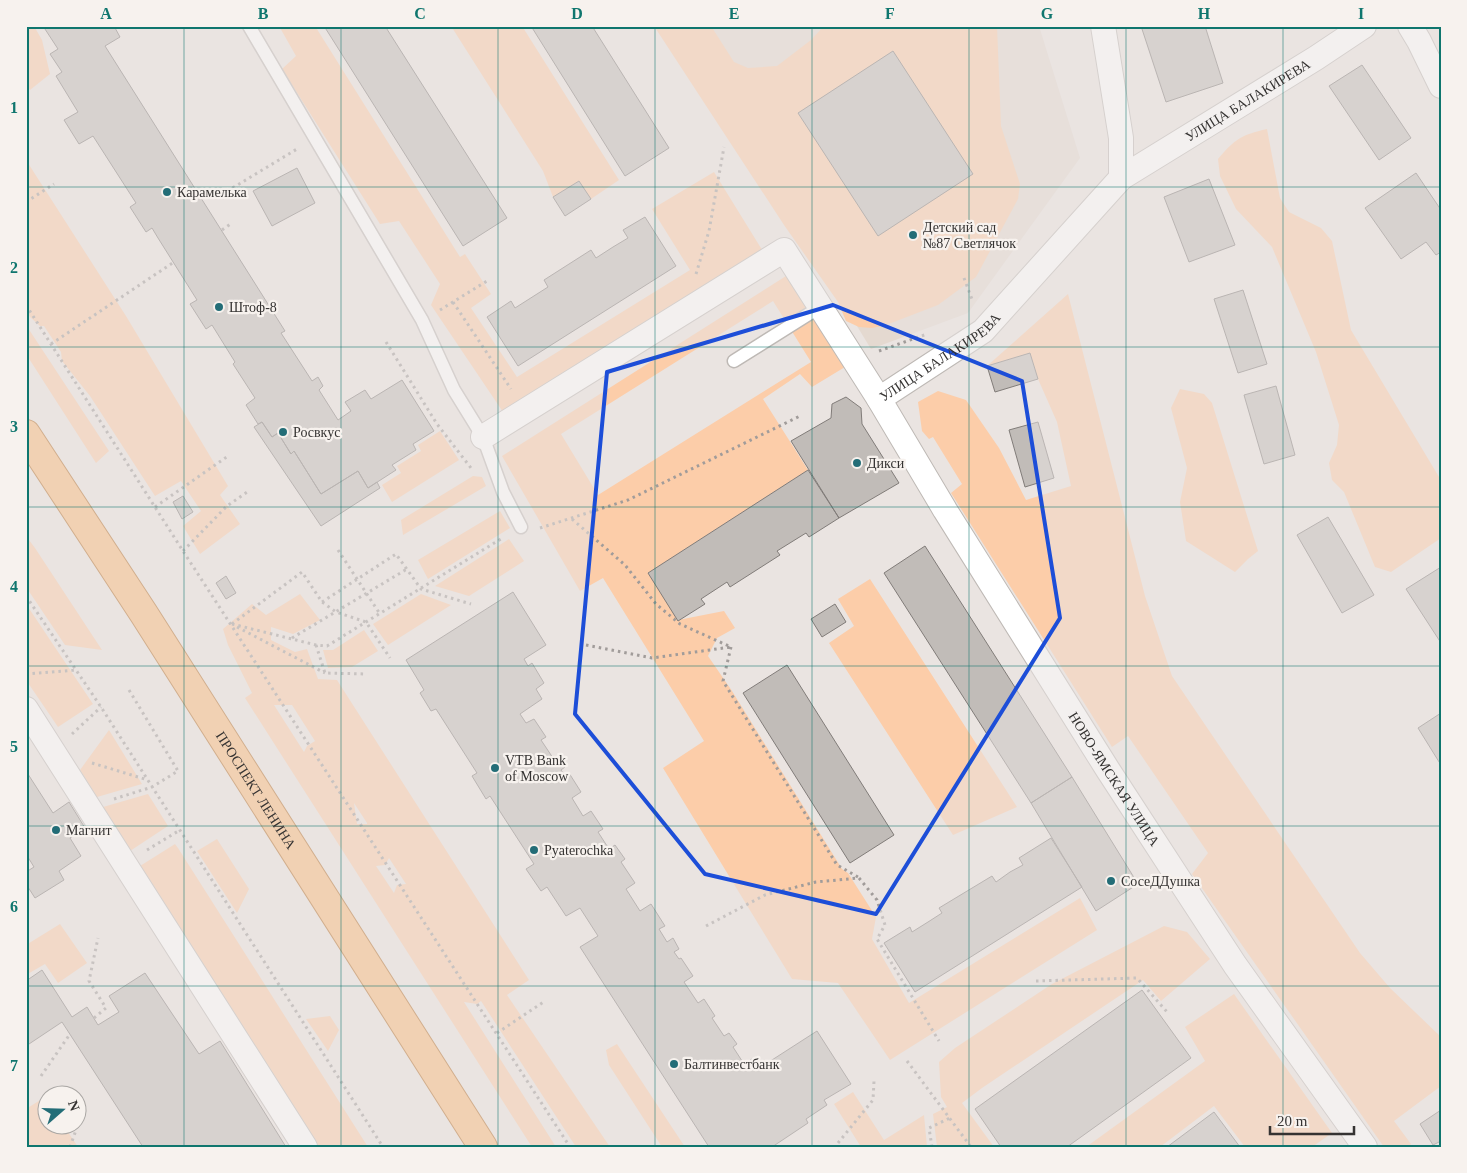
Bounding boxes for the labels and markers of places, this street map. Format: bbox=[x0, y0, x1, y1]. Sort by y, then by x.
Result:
place label: Карамелька bbox=[177, 185, 248, 200]
marker: Карамелька bbox=[161, 186, 173, 198]
place label: Детский сад №87 Светлячок bbox=[923, 220, 1016, 251]
marker: Детский сад №87 Светлячок bbox=[907, 229, 919, 241]
place label: Штоф-8 bbox=[229, 300, 277, 315]
marker: Штоф-8 bbox=[213, 301, 225, 313]
place label: Росвкус bbox=[293, 425, 340, 440]
marker: Росвкус bbox=[277, 426, 289, 438]
place label: Дикси bbox=[867, 456, 905, 471]
marker: Дикси bbox=[851, 457, 863, 469]
place label: VTB Bank of Moscow bbox=[505, 753, 569, 784]
marker: VTB Bank of Moscow bbox=[489, 762, 501, 774]
place label: Магнит bbox=[66, 823, 112, 838]
marker: Магнит bbox=[50, 824, 62, 836]
place label: Pyaterochka bbox=[544, 843, 614, 858]
marker: Pyaterochka bbox=[528, 844, 540, 856]
place label: СосеДДушка bbox=[1121, 874, 1201, 889]
marker: СосеДДушка bbox=[1105, 875, 1117, 887]
place label: Балтинвестбанк bbox=[684, 1057, 780, 1072]
marker: Балтинвестбанк bbox=[668, 1058, 680, 1070]

